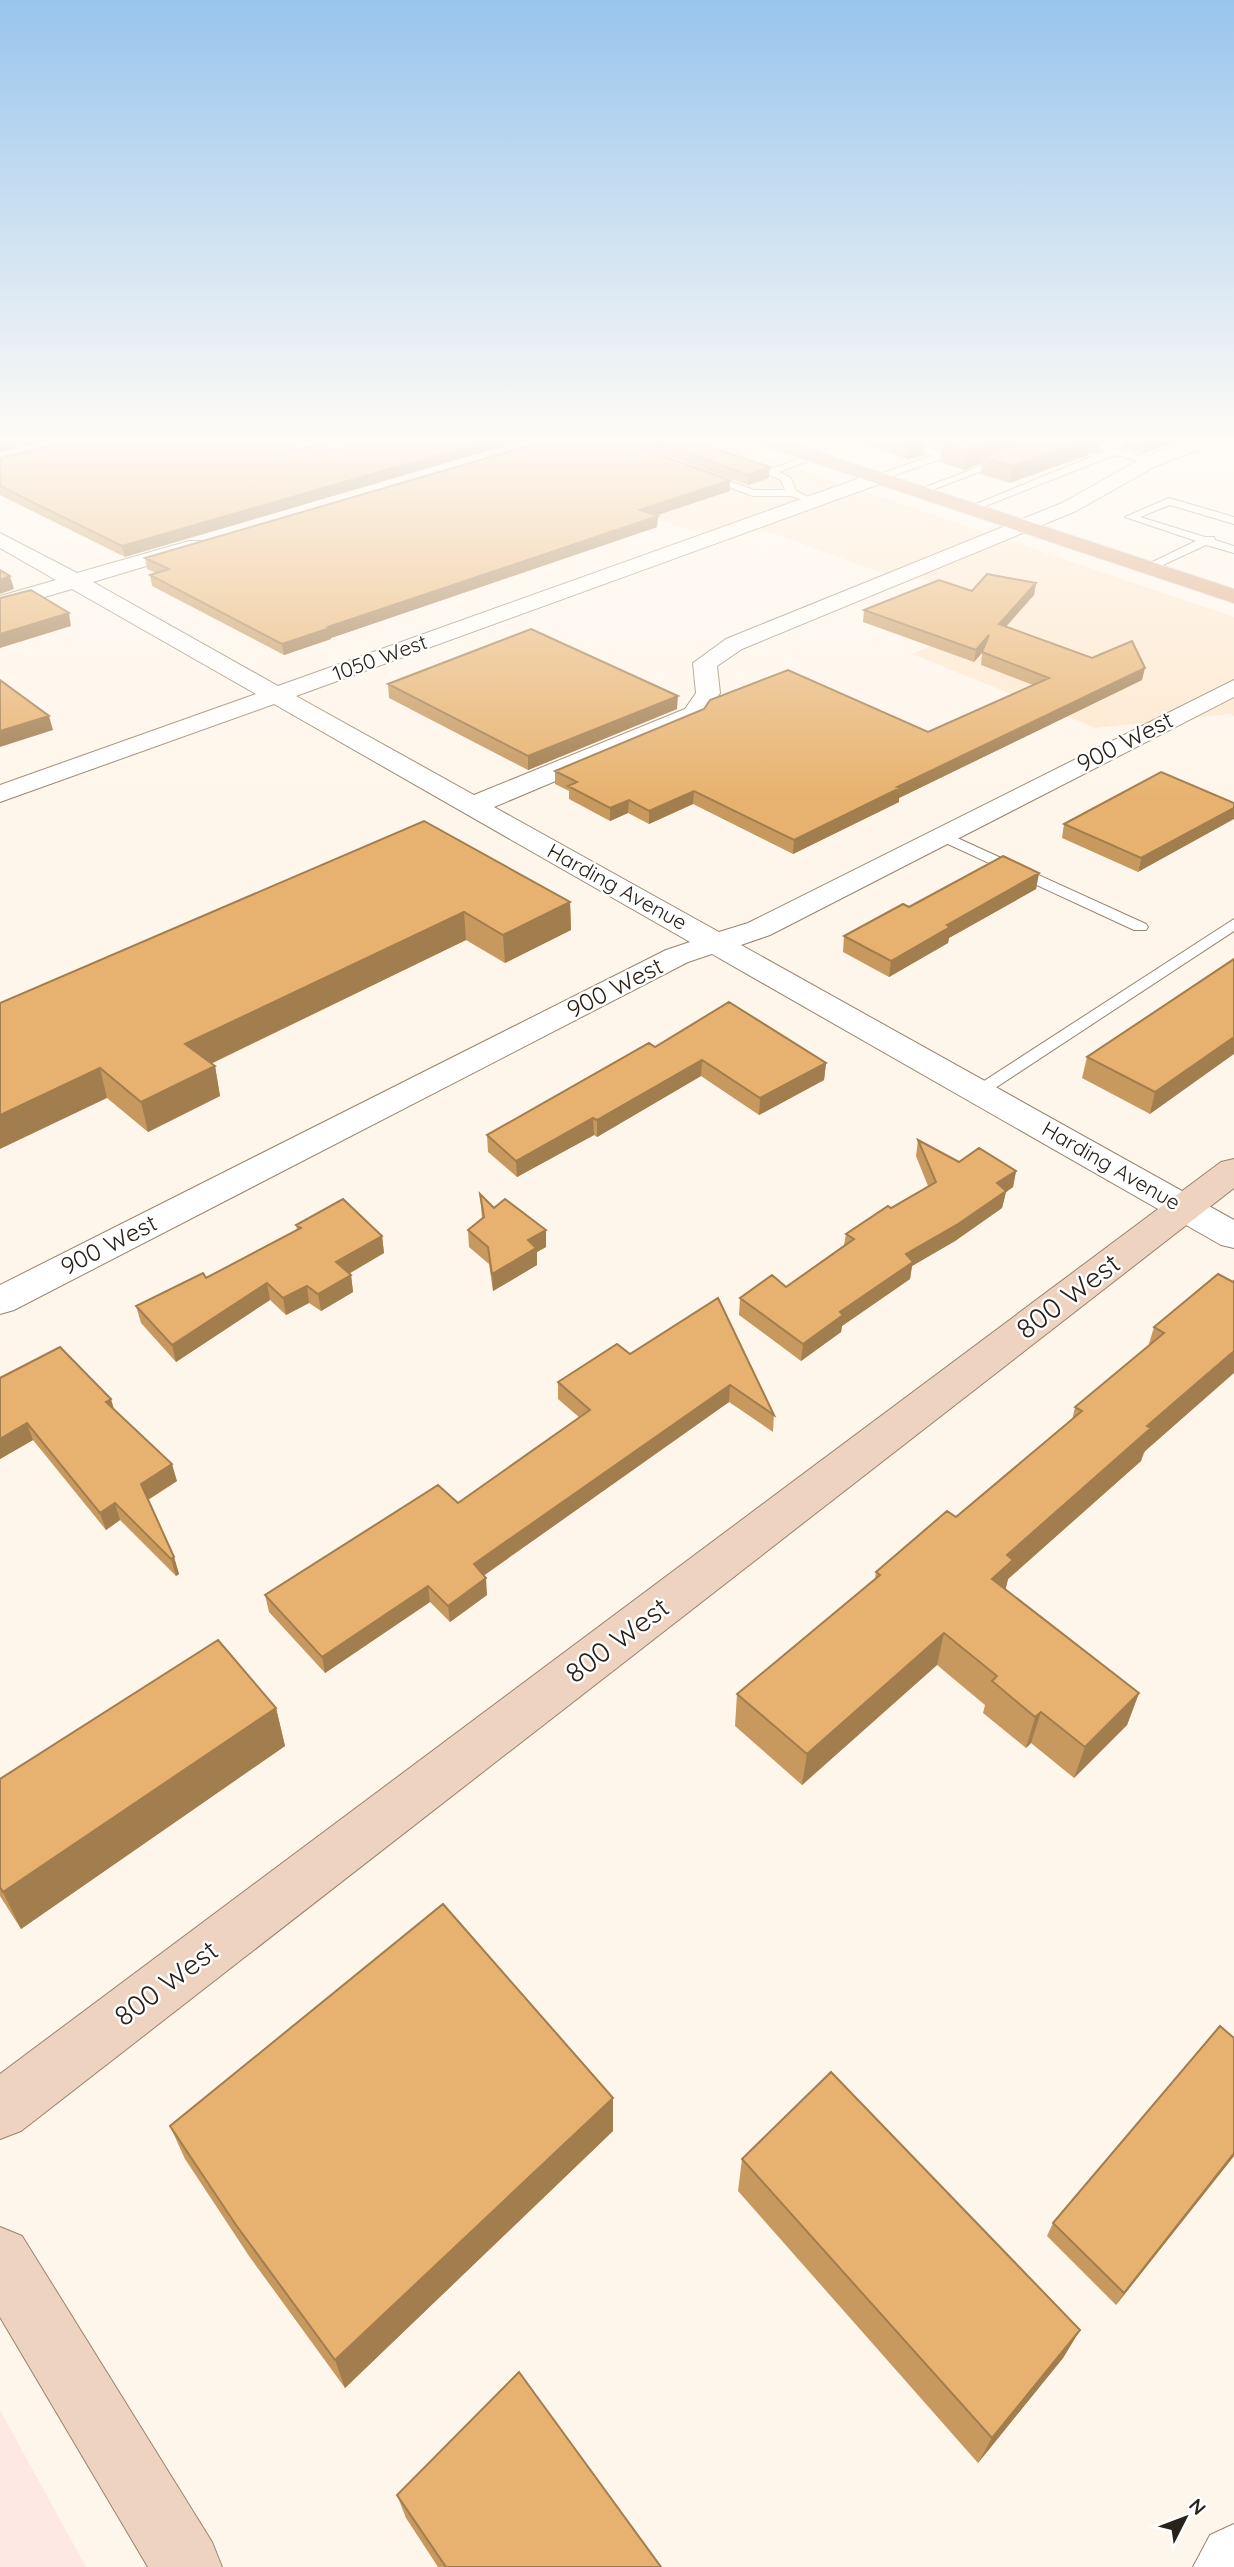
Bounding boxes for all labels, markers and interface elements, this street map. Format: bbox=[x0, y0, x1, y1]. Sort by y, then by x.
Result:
street label: 1050 West bbox=[329, 628, 431, 686]
street label: 900 West bbox=[1071, 704, 1178, 778]
street label: Harding Avenue bbox=[543, 837, 692, 935]
street label: 900 West bbox=[561, 950, 668, 1024]
street label: Harding Avenue bbox=[1038, 1115, 1185, 1215]
street label: 900 West bbox=[55, 1207, 162, 1281]
street label: 800 West bbox=[1009, 1245, 1127, 1346]
street label: 800 West bbox=[558, 1589, 676, 1690]
street label: 800 West bbox=[107, 1932, 225, 2033]
north arrow bbox=[1150, 2483, 1220, 2553]
text: N bbox=[1184, 2493, 1211, 2520]

